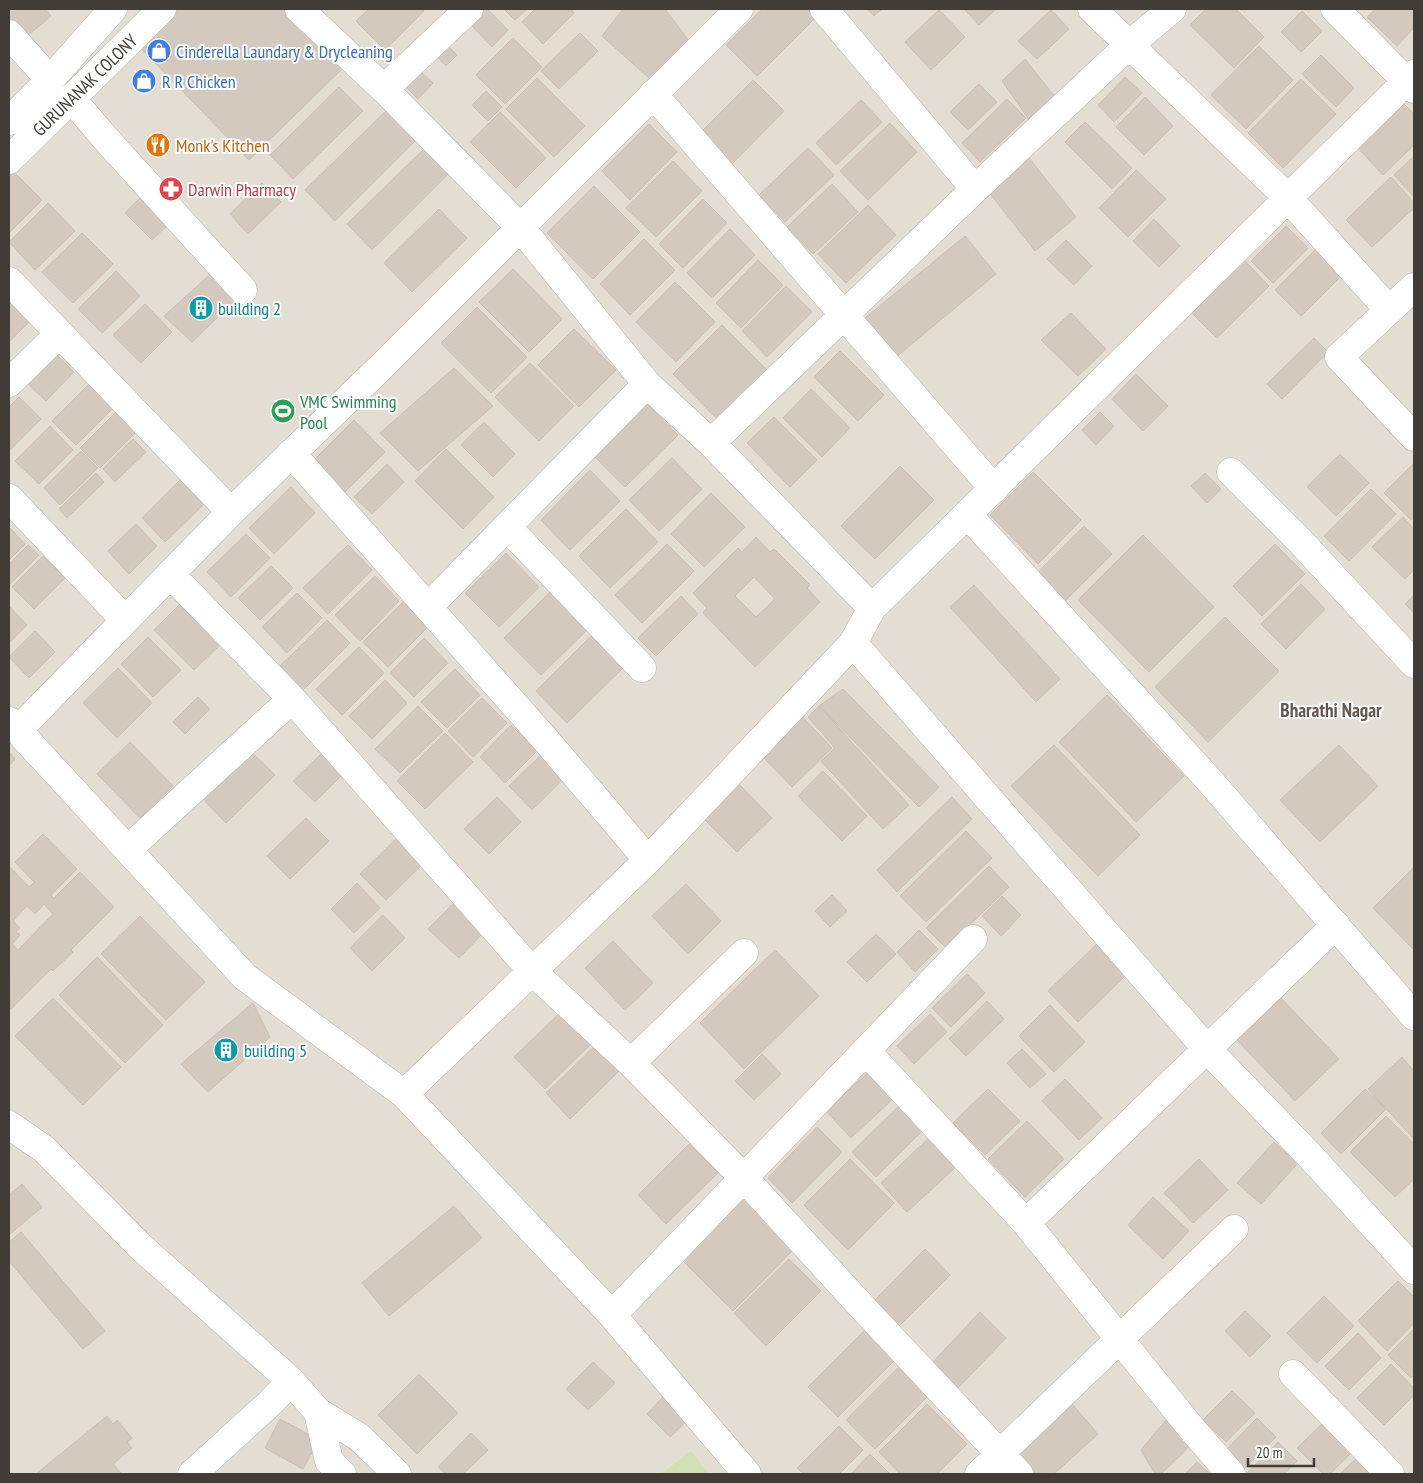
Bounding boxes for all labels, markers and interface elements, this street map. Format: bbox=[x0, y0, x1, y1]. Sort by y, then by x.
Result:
street label: GURUNANAK COLONY bbox=[28, 29, 143, 141]
shop icon: Cinderella Laundary & Drycleaning bbox=[146, 38, 172, 64]
place label: Cinderella Laundary & Drycleaning bbox=[176, 40, 393, 63]
shop icon: R R Chicken bbox=[131, 68, 157, 94]
place label: R R Chicken bbox=[162, 70, 236, 93]
restaurant icon: Monk's Kitchen bbox=[145, 132, 171, 158]
place label: Monk's Kitchen bbox=[176, 134, 270, 157]
pharmacy icon: Darwin Pharmacy bbox=[158, 176, 184, 202]
place label: Darwin Pharmacy bbox=[188, 178, 296, 201]
building icon: building 2 bbox=[188, 295, 214, 321]
place label: building 2 bbox=[218, 297, 281, 320]
place label: VMC Swimming Pool bbox=[299, 390, 397, 434]
sports icon: VMC Swimming Pool bbox=[270, 398, 296, 424]
district label: Bharathi Nagar bbox=[1280, 698, 1382, 722]
building icon: building 5 bbox=[213, 1037, 239, 1063]
place label: building 5 bbox=[244, 1039, 307, 1062]
scale bar bbox=[1248, 1436, 1314, 1468]
text: 20 m bbox=[1256, 1443, 1282, 1462]

